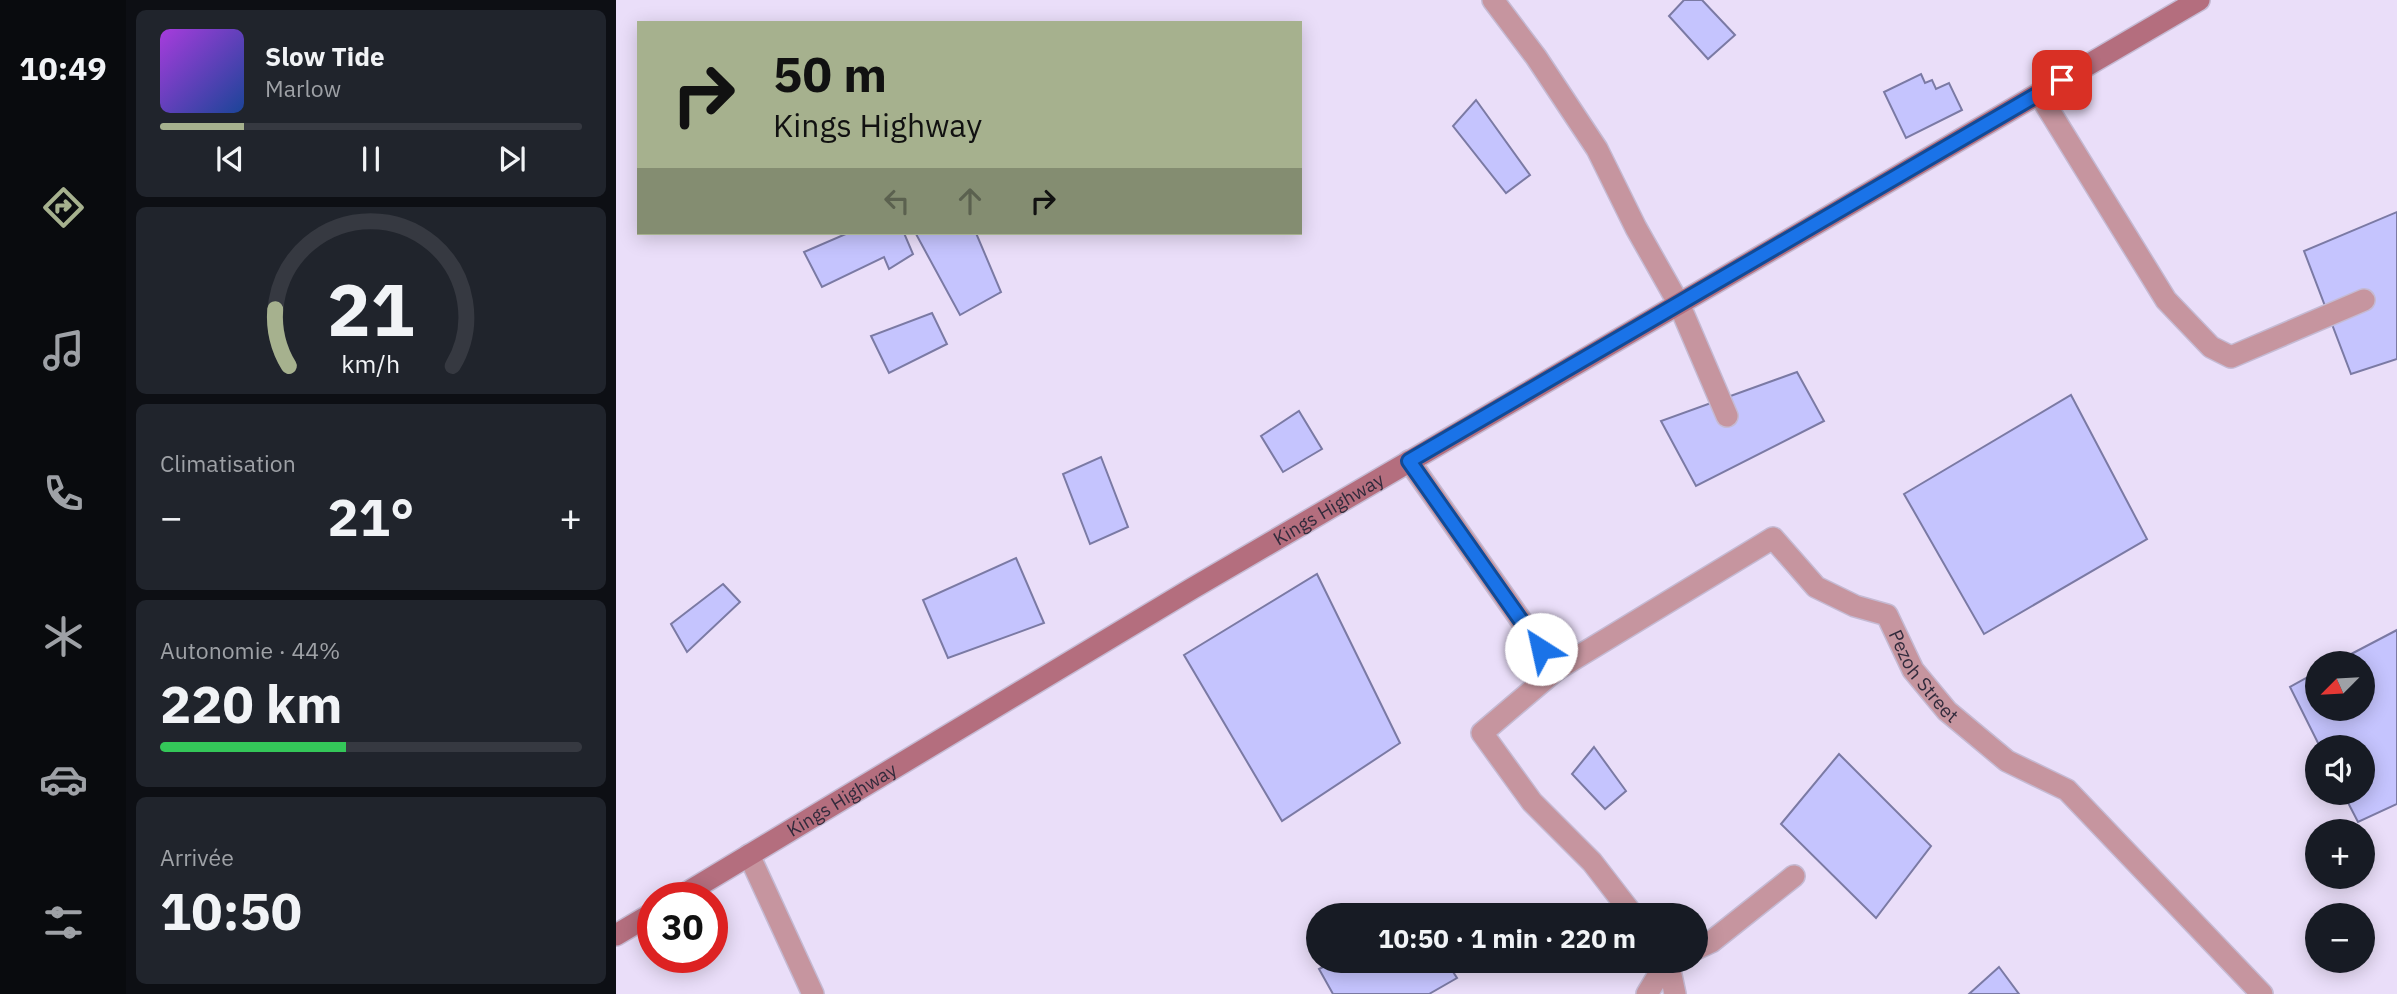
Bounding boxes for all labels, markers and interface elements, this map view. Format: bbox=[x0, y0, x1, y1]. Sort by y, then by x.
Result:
text: Slow Tide bbox=[265, 39, 385, 73]
text: 50 m bbox=[773, 42, 887, 105]
text: 10:49 bbox=[19, 47, 107, 89]
icon: right bbox=[658, 49, 749, 140]
pin bbox=[2032, 50, 2092, 110]
icon: arrive bbox=[2043, 61, 2081, 99]
text: Marlow bbox=[265, 73, 341, 103]
text: Kings Highway bbox=[773, 104, 982, 146]
icon: previous bbox=[211, 140, 249, 178]
icon: pause bbox=[352, 140, 390, 178]
icon: next bbox=[493, 140, 531, 178]
icon: left bbox=[878, 182, 916, 220]
icon: ahead bbox=[951, 182, 989, 220]
icon: right bbox=[1024, 182, 1062, 220]
icon: directions bbox=[39, 183, 88, 232]
text: 21 bbox=[327, 262, 415, 357]
icon: music bbox=[39, 326, 88, 375]
text: km/h bbox=[342, 347, 400, 380]
text: Climatisation bbox=[160, 448, 296, 478]
street label: Kings Highway bbox=[1269, 467, 1389, 551]
icon: phone bbox=[39, 469, 88, 518]
text: 21° bbox=[328, 483, 414, 550]
text: − bbox=[160, 492, 183, 541]
text: + bbox=[559, 492, 582, 541]
icon: climate bbox=[39, 612, 88, 661]
position arrow bbox=[1504, 612, 1578, 686]
street label: Pezoh Street bbox=[1884, 626, 1964, 728]
text: Autonomie · 44% bbox=[160, 635, 340, 665]
north arrow bbox=[2305, 651, 2375, 721]
map controls bbox=[2305, 651, 2375, 973]
text: 220 km bbox=[160, 670, 342, 737]
button: sound bbox=[2305, 735, 2375, 805]
icon: car bbox=[39, 755, 88, 804]
street label: Kings Highway bbox=[782, 757, 902, 842]
button: + bbox=[2305, 819, 2375, 889]
text: Arrivée bbox=[160, 842, 234, 872]
text: 10:50 bbox=[160, 877, 302, 944]
speed limit sign: 30 bbox=[637, 882, 728, 973]
icon: filters bbox=[39, 898, 88, 947]
button: − bbox=[2305, 903, 2375, 973]
text: 10:50 · 1 min · 220 m bbox=[1378, 921, 1636, 955]

